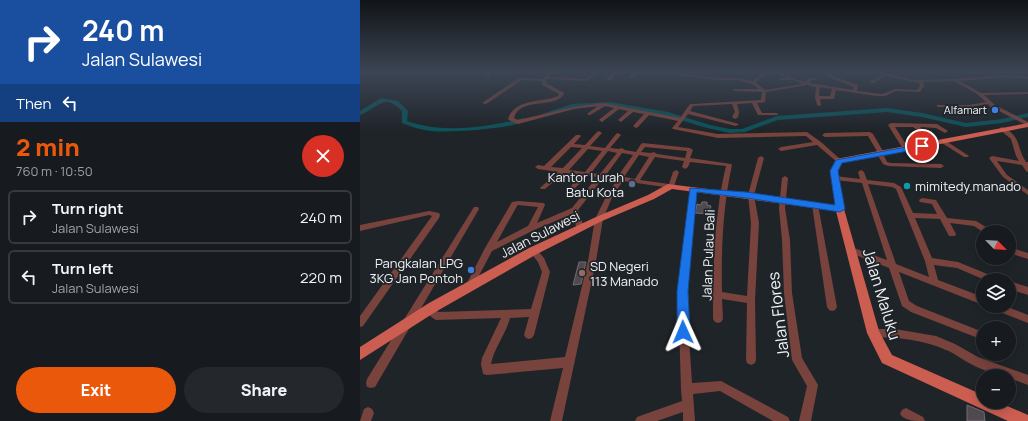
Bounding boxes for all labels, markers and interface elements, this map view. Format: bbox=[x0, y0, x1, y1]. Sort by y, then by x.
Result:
text: 240 m bbox=[82, 11, 164, 49]
icon: right bbox=[16, 16, 68, 68]
text: Jalan Sulawesi bbox=[82, 47, 202, 71]
icon: left bbox=[59, 92, 81, 114]
text: Then bbox=[16, 93, 51, 114]
place label: Alfamart bbox=[944, 102, 987, 117]
marker: Alfamart bbox=[990, 105, 1000, 115]
pin bbox=[905, 129, 939, 163]
text: 2 min bbox=[16, 130, 80, 163]
button: close bbox=[302, 135, 344, 177]
icon: arrive bbox=[911, 135, 933, 157]
text: 760 m · 10:50 bbox=[16, 162, 93, 180]
place label: Kantor Lurah Batu Kota bbox=[548, 168, 624, 201]
place label: mimitedy.manado bbox=[915, 177, 1021, 195]
marker: Kantor Lurah Batu Kota bbox=[627, 179, 637, 189]
marker: mimitedy.manado bbox=[902, 181, 912, 191]
text: Turn right bbox=[52, 198, 123, 219]
icon: right bbox=[18, 206, 40, 228]
street label: Jalan Sulawesi bbox=[497, 206, 583, 262]
text: 240 m bbox=[300, 207, 342, 228]
street label: Jalan Pulau Bali bbox=[697, 209, 719, 301]
text: Jalan Sulawesi bbox=[52, 219, 139, 237]
north arrow bbox=[976, 225, 1016, 265]
map controls bbox=[976, 225, 1016, 409]
street label: Jalan Maluku bbox=[858, 246, 906, 342]
place label: Pangkalan LPG 3KG Jan Pontoh bbox=[370, 254, 463, 287]
place label: SD Negeri 113 Manado bbox=[590, 257, 659, 290]
text: Turn left bbox=[52, 258, 114, 279]
marker: Pangkalan LPG 3KG Jan Pontoh bbox=[466, 265, 476, 275]
icon: left bbox=[18, 266, 40, 288]
text: 220 m bbox=[300, 267, 342, 288]
marker: SD Negeri 113 Manado bbox=[577, 268, 587, 278]
street label: Jalan Flores bbox=[762, 271, 794, 359]
button: layers bbox=[976, 273, 1016, 313]
text: Jalan Sulawesi bbox=[52, 279, 139, 297]
position arrow bbox=[662, 311, 704, 353]
button: + bbox=[976, 321, 1016, 361]
button: Exit bbox=[16, 367, 176, 413]
button: Share bbox=[184, 367, 344, 413]
button: − bbox=[976, 369, 1016, 409]

